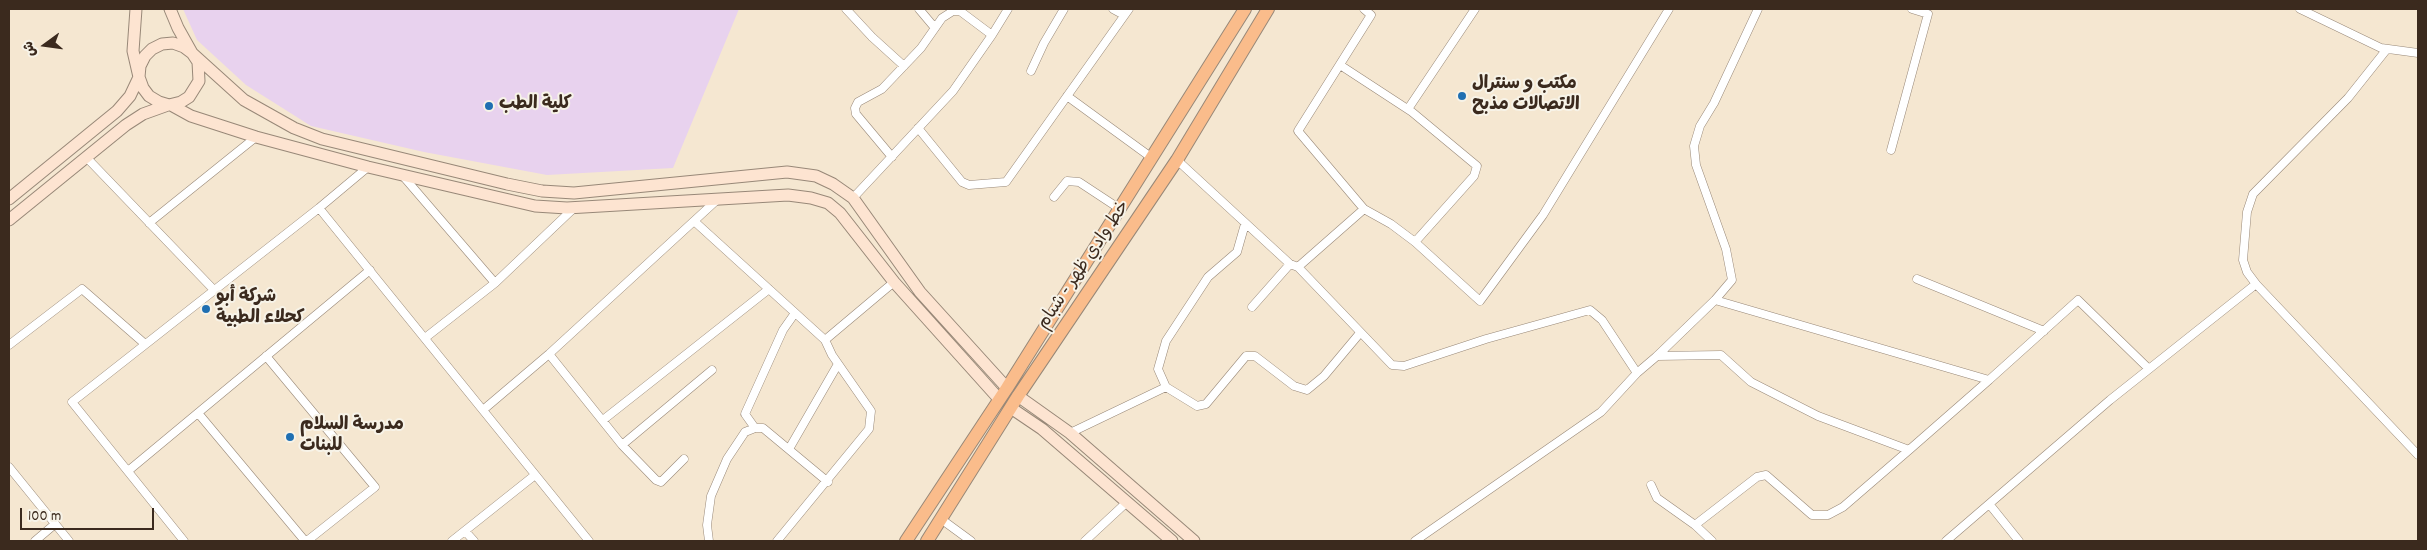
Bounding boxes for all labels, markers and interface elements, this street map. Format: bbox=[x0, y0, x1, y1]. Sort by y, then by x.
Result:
north arrow bbox=[20, 20, 70, 70]
text: ش bbox=[19, 39, 42, 59]
place label: مكتب و سنترال الاتصالات مذبح bbox=[1472, 75, 1580, 118]
marker: مكتب و سنترال الاتصالات مذبح bbox=[1456, 90, 1468, 102]
place label: كلية الطب bbox=[499, 95, 572, 117]
marker: كلية الطب bbox=[483, 100, 495, 112]
street label: خط وادي ظهر - شبام bbox=[1034, 198, 1136, 334]
place label: شركة أبو كحلاء الطبية bbox=[216, 288, 305, 330]
marker: شركة أبو كحلاء الطبية bbox=[200, 303, 212, 315]
place label: مدرسة السلام للبنات bbox=[300, 416, 404, 458]
marker: مدرسة السلام للبنات bbox=[284, 431, 296, 443]
scale bar bbox=[22, 498, 156, 530]
text: 100 m bbox=[28, 506, 61, 528]

